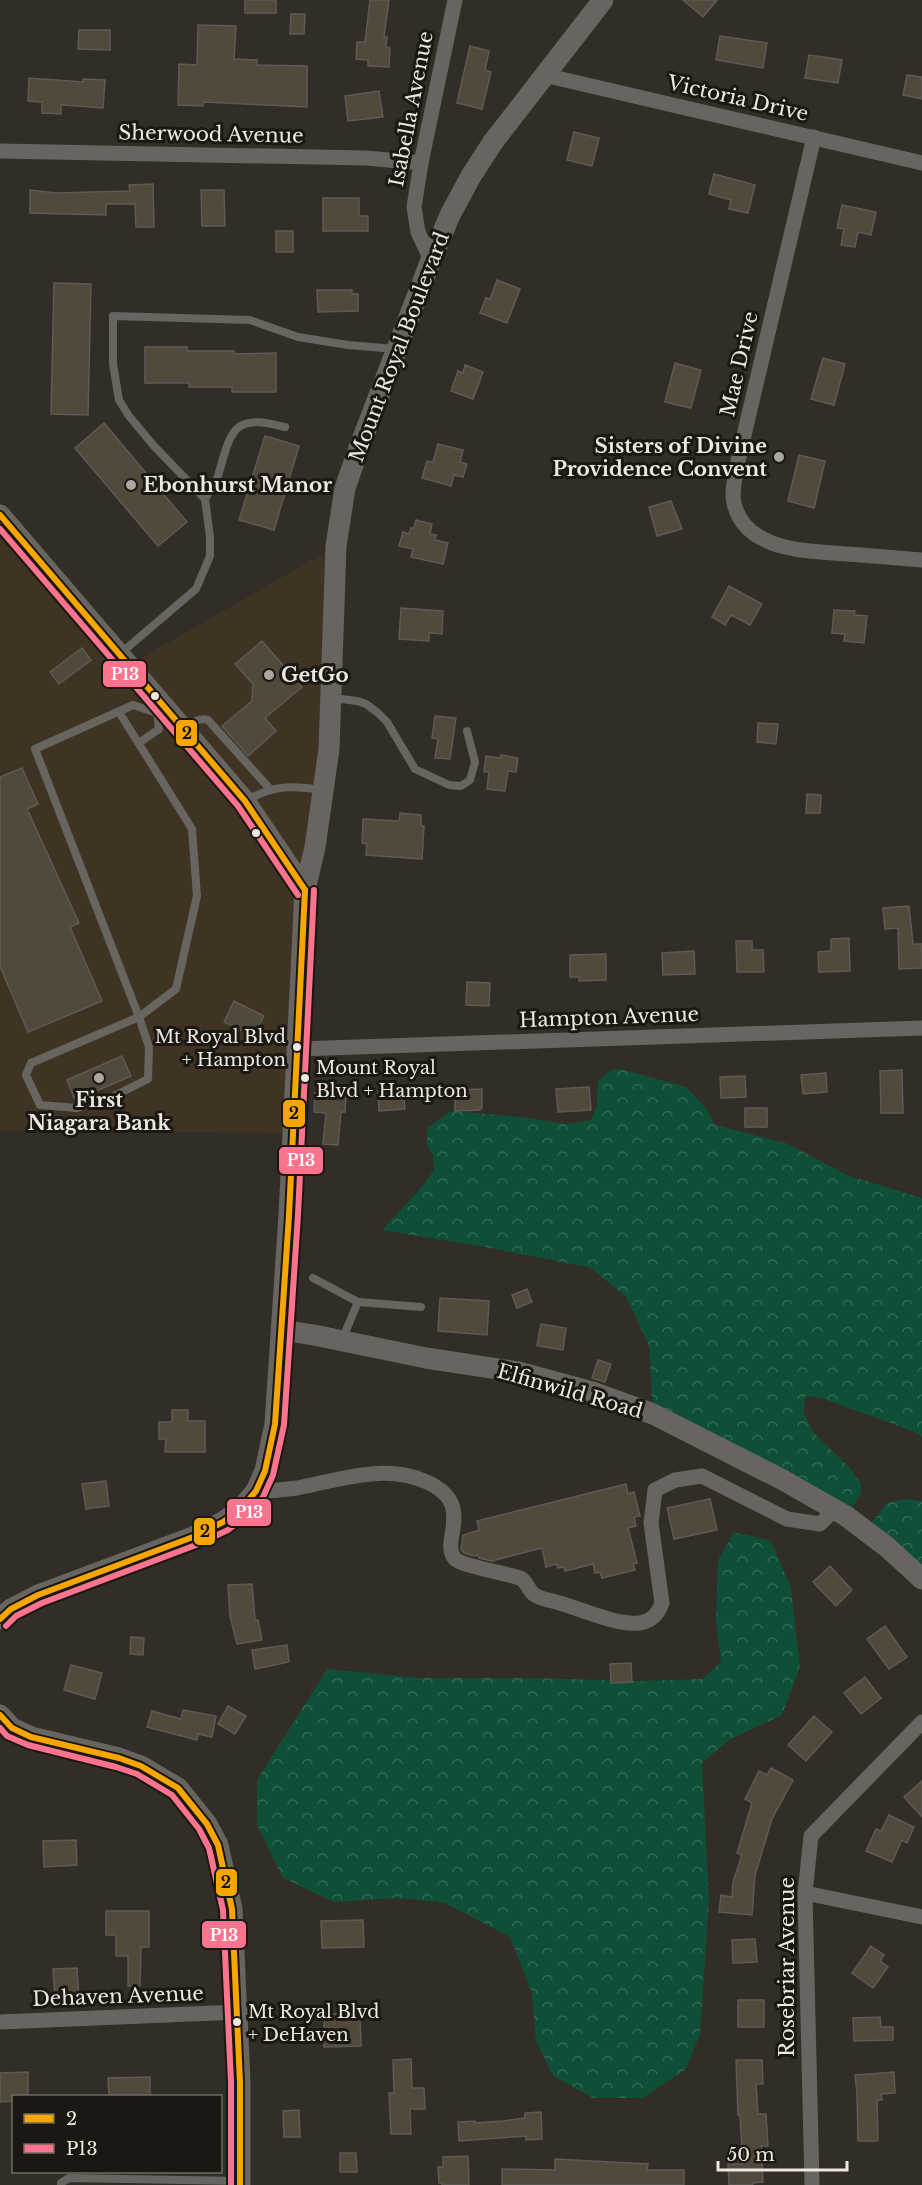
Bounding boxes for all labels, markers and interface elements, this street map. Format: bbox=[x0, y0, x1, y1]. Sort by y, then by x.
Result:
street label: Isabella Avenue bbox=[384, 29, 438, 189]
street label: Victoria Drive bbox=[664, 70, 811, 126]
street label: Sherwood Avenue bbox=[118, 120, 304, 148]
street label: Mount Royal Boulevard bbox=[344, 229, 454, 465]
street label: Mae Drive bbox=[715, 309, 763, 419]
place label: Sisters of Divine Providence Convent bbox=[552, 434, 767, 481]
marker: Sisters of Divine Providence Convent bbox=[772, 450, 786, 464]
place label: Ebonhurst Manor bbox=[143, 473, 332, 497]
marker: Ebonhurst Manor bbox=[124, 478, 138, 492]
line badge: P13 bbox=[102, 660, 147, 688]
place label: GetGo bbox=[281, 663, 349, 687]
text: P13 bbox=[111, 664, 139, 684]
marker: GetGo bbox=[262, 668, 276, 682]
unlabelled marker bbox=[149, 690, 161, 702]
line badge: 2 bbox=[175, 719, 198, 747]
text: 2 bbox=[182, 723, 192, 743]
unlabelled marker bbox=[250, 827, 262, 839]
street label: Hampton Avenue bbox=[519, 1002, 699, 1032]
place label: Mt Royal Blvd + Hampton bbox=[155, 1026, 286, 1071]
marker: Mt Royal Blvd + Hampton bbox=[291, 1041, 303, 1053]
place label: Mount Royal Blvd + Hampton bbox=[316, 1057, 468, 1102]
marker: First Niagara Bank bbox=[92, 1071, 106, 1085]
marker: Mount Royal Blvd + Hampton bbox=[299, 1072, 311, 1084]
place label: First Niagara Bank bbox=[28, 1088, 171, 1135]
line badge: 2 bbox=[282, 1099, 306, 1128]
text: 2 bbox=[289, 1103, 299, 1123]
line badge: P13 bbox=[278, 1146, 324, 1175]
text: P13 bbox=[287, 1150, 315, 1170]
street label: Elfinwild Road bbox=[494, 1359, 646, 1423]
line badge: P13 bbox=[226, 1498, 272, 1527]
text: P13 bbox=[235, 1502, 263, 1522]
line badge: 2 bbox=[193, 1517, 216, 1546]
text: 2 bbox=[200, 1521, 210, 1541]
line badge: 2 bbox=[215, 1868, 238, 1897]
text: 2 bbox=[221, 1872, 231, 1892]
street label: Rosebriar Avenue bbox=[775, 1877, 799, 2057]
line badge: P13 bbox=[201, 1920, 247, 1949]
text: P13 bbox=[210, 1925, 238, 1945]
street label: Dehaven Avenue bbox=[32, 1981, 204, 2011]
place label: Mt Royal Blvd + DeHaven bbox=[248, 2001, 379, 2046]
marker: Mt Royal Blvd + DeHaven bbox=[231, 2016, 243, 2028]
legend bbox=[12, 2095, 222, 2173]
text: 2 bbox=[66, 2108, 77, 2130]
scale bar bbox=[718, 2134, 847, 2172]
text: P13 bbox=[66, 2138, 97, 2160]
text: 50 m bbox=[727, 2144, 775, 2166]

